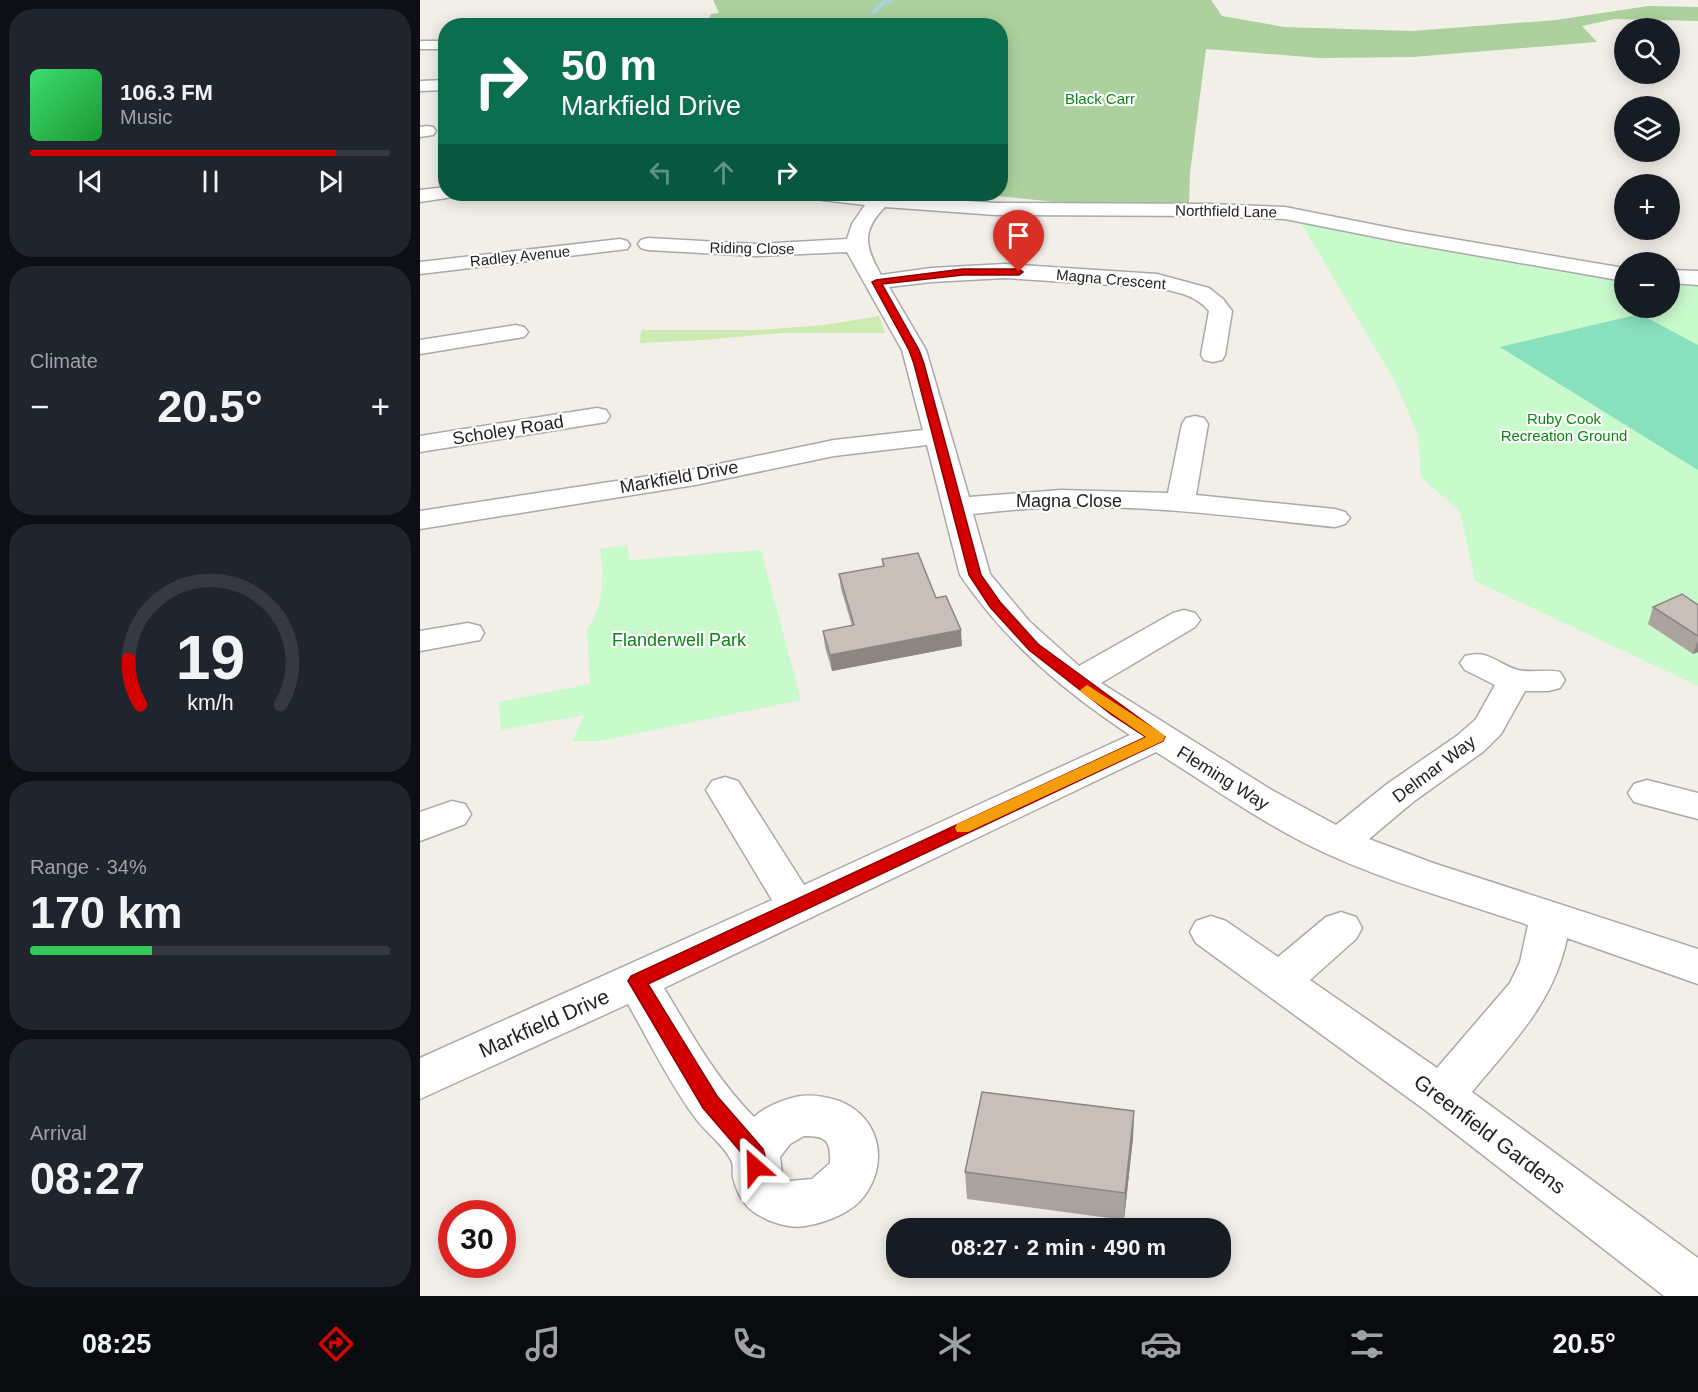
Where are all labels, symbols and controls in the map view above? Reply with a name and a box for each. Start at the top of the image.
map controls [1614,18,1680,318]
button: search [1614,18,1680,84]
icon: right [462,42,540,120]
text: 50 m [561,42,657,89]
text: 106.3 FM [120,80,213,105]
park label: Black Carr [1065,90,1135,107]
text: Markfield Drive [561,91,741,121]
button: layers [1614,96,1680,162]
text: Music [120,106,172,128]
icon: left [644,156,677,189]
icon: ahead [707,156,740,189]
icon: right [770,156,803,189]
icon: previous [74,165,107,198]
icon: pause [194,165,227,198]
icon: next [314,165,347,198]
button: + [1614,174,1680,240]
street label: Northfield Lane [1175,202,1277,220]
pin [993,210,1044,272]
icon: arrive [1002,219,1035,252]
street label: Riding Close [709,239,795,257]
street label: Radley Avenue [469,242,571,270]
button: − [1614,252,1680,318]
street label: Magna Crescent [1055,266,1167,292]
text: Climate [30,350,98,372]
text: 20.5° [157,381,263,432]
text: − [30,388,49,425]
text: + [371,388,390,425]
park label: Ruby Cook Recreation Ground [1501,410,1627,444]
street label: Scholey Road [451,411,565,449]
street label: Markfield Drive [618,457,740,497]
street label: Magna Close [1016,491,1122,511]
text: 19 [175,623,245,692]
park label: Flanderwell Park [612,630,747,650]
text: km/h [187,691,233,715]
street label: Delmar Way [1389,731,1479,807]
street label: Fleming Way [1173,742,1273,814]
text: Range · 34% [30,856,147,878]
text: 170 km [30,887,183,938]
street label: Markfield Drive [475,984,613,1062]
street label: Greenfield Gardens [1410,1070,1570,1198]
text: Arrival [30,1122,87,1144]
position arrow [723,1135,787,1199]
text: 08:27 [30,1153,145,1204]
speed limit sign: 30 [438,1200,516,1278]
text: 08:27 · 2 min · 490 m [951,1235,1166,1260]
icon: directions [315,1323,357,1365]
icon: music [522,1323,564,1365]
icon: phone [728,1323,770,1365]
icon: climate [934,1323,976,1365]
icon: car [1140,1323,1182,1365]
icon: filters [1346,1323,1388,1365]
text: 08:25 [82,1329,151,1359]
text: 20.5° [1552,1329,1616,1359]

